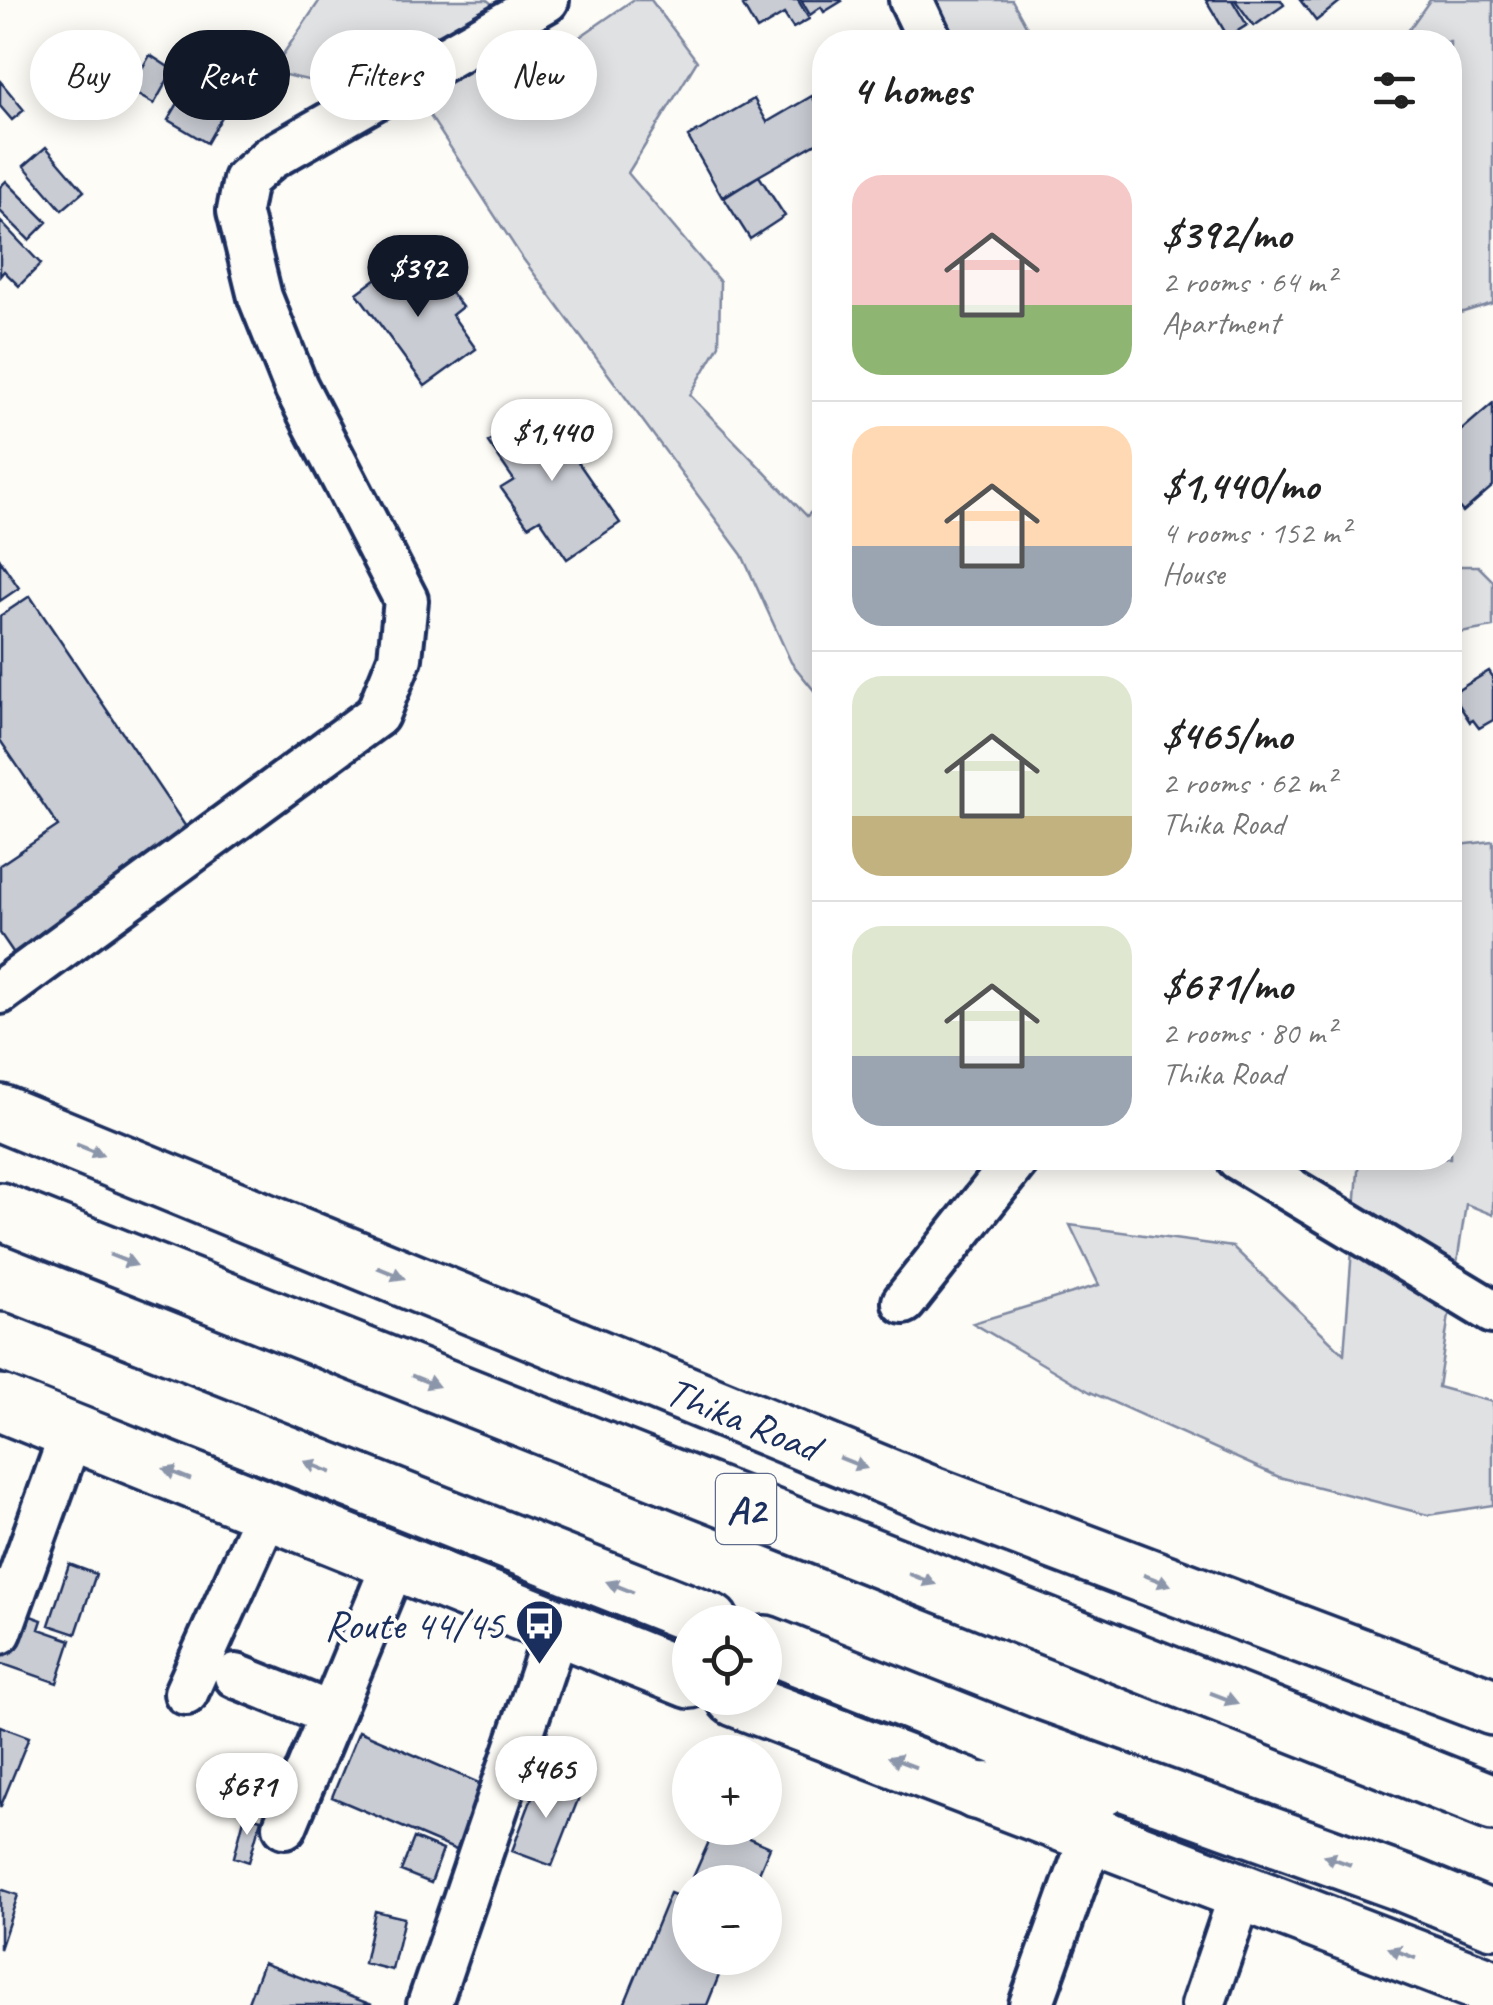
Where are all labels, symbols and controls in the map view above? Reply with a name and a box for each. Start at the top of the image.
chip: Buy [30,30,143,120]
chip: Rent [163,30,290,120]
chip: Filters [310,30,456,120]
chip: New [476,30,597,120]
icon: filters [1367,63,1422,118]
text: 4 homes [852,64,971,117]
text: $392/mo [1162,208,1291,261]
icon: home [932,215,1052,335]
pin: $392 [359,235,477,320]
text: $392 [389,247,447,288]
text: 2 rooms · 64 m² [1162,261,1335,302]
text: Apartment [1162,302,1280,343]
pin: $1,440 [471,399,633,484]
text: $1,440 [513,411,591,452]
text: $1,440/mo [1162,459,1319,512]
icon: home [932,466,1052,586]
text: 4 rooms · 152 m² [1162,512,1349,553]
text: House [1162,553,1224,594]
text: $465/mo [1162,709,1292,762]
icon: home [932,716,1052,836]
text: 2 rooms · 62 m² [1162,762,1335,803]
text: Thika Road [1162,803,1284,844]
text: $671/mo [1162,959,1292,1012]
icon: home [932,966,1052,1086]
text: 2 rooms · 80 m² [1162,1012,1335,1053]
text: Thika Road [1162,1053,1284,1094]
one-way arrow [75,1142,105,1158]
one-way arrow [108,1253,138,1269]
one-way arrow [376,1265,406,1281]
street label: Thika Road [658,1365,832,1476]
one-way arrow [410,1373,440,1389]
one-way arrow [839,1455,869,1471]
one-way arrow [303,1458,333,1474]
one-way arrow [162,1466,192,1482]
road number: A2 [716,1474,776,1544]
one-way arrow [907,1571,937,1587]
one-way arrow [1142,1573,1172,1588]
one-way arrow [605,1578,635,1594]
bus stop icon: Route 44/45 [513,1598,565,1666]
place label: Route 44/45 [324,1599,506,1652]
map controls [672,1605,782,1975]
button: locate [672,1605,782,1715]
one-way arrow [1210,1690,1240,1706]
button: + [672,1735,782,1845]
pin: $465 [487,1736,605,1821]
text: $465 [517,1748,575,1789]
pin: $671 [188,1753,306,1838]
one-way arrow [887,1754,917,1770]
text: $671 [218,1765,276,1806]
one-way arrow [1321,1852,1351,1867]
button: − [672,1865,782,1975]
one-way arrow [1387,1945,1417,1960]

